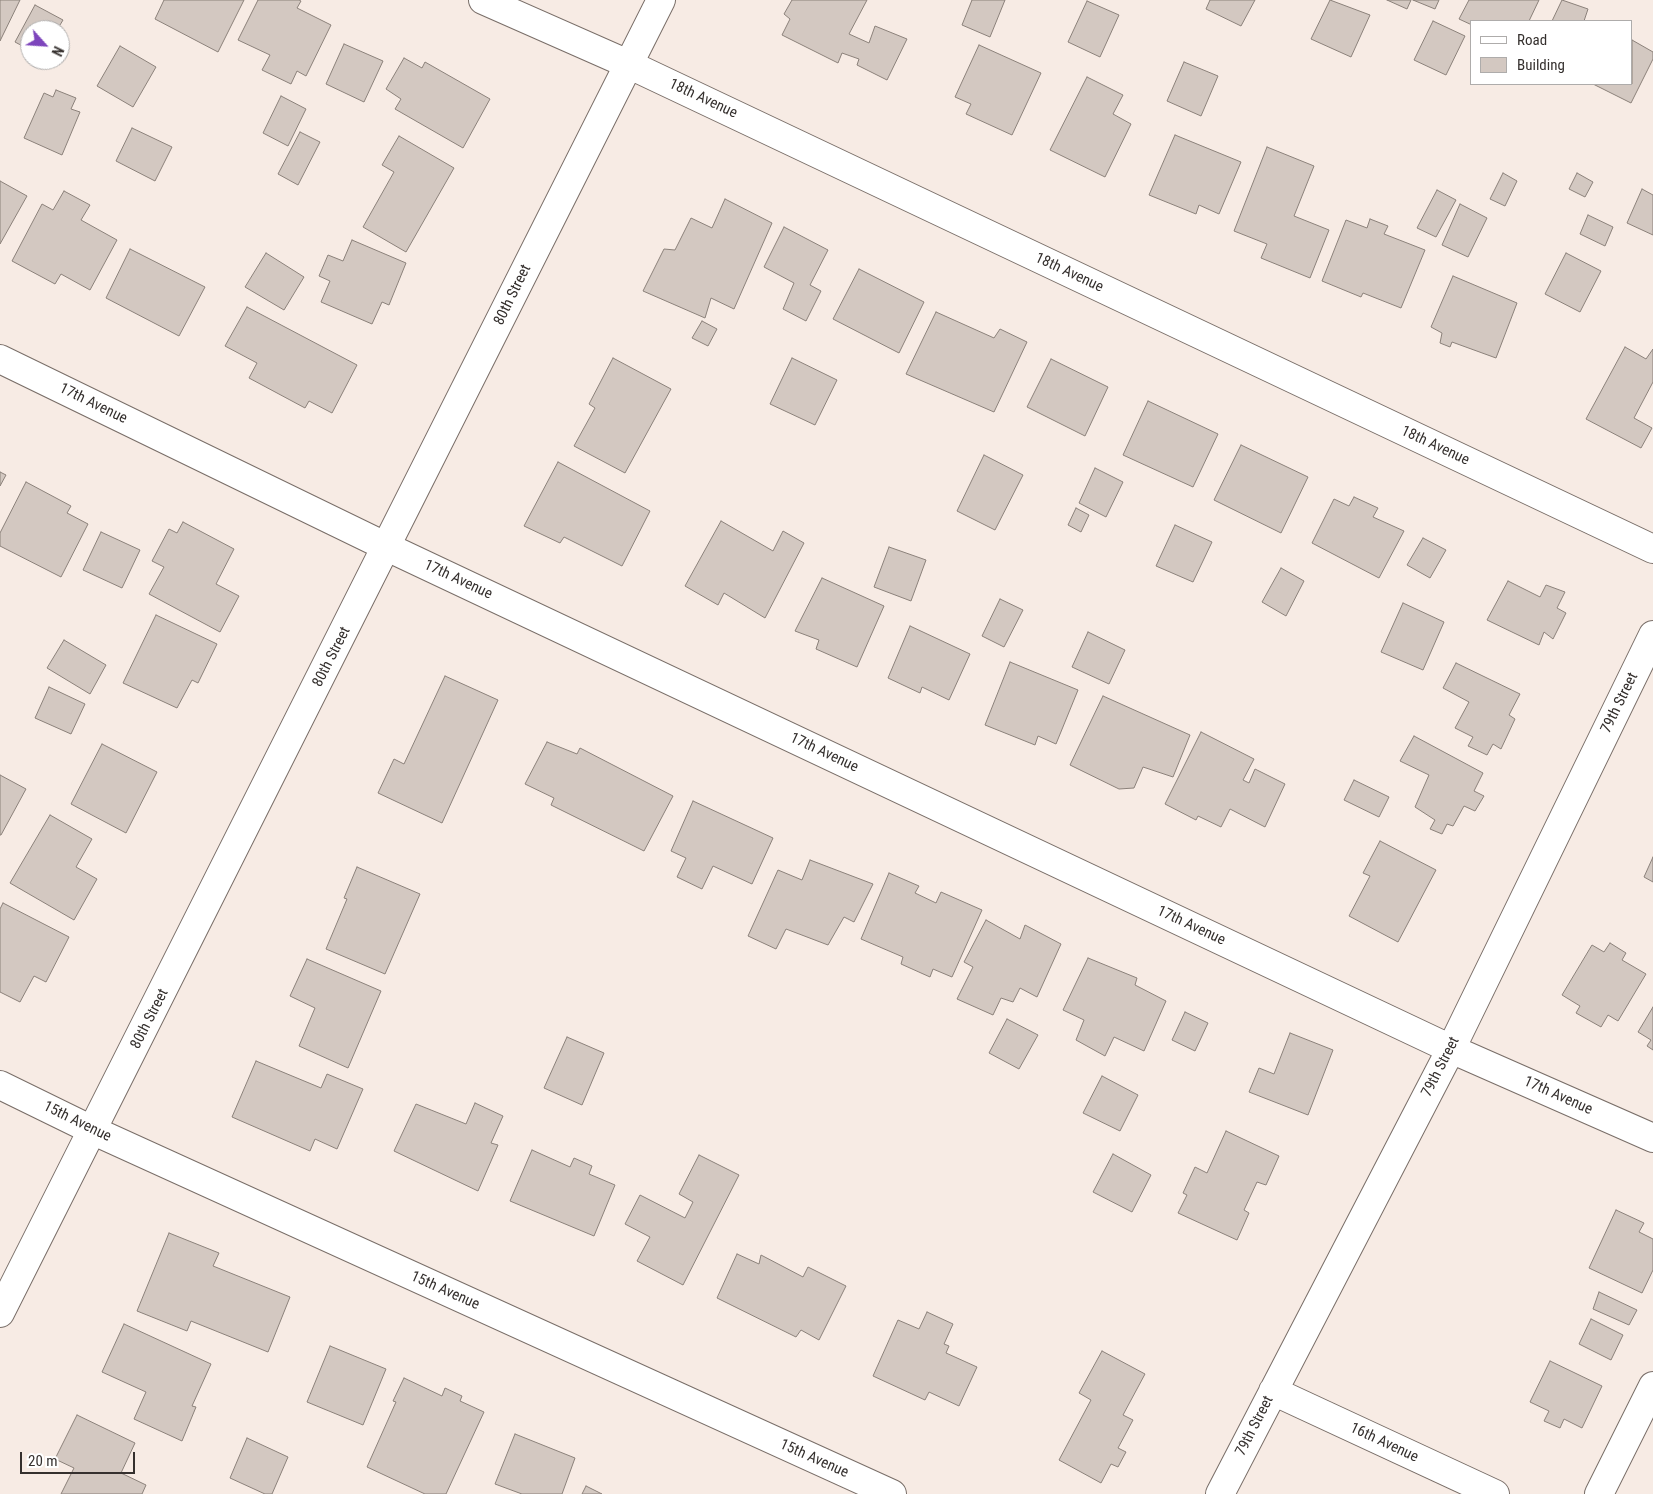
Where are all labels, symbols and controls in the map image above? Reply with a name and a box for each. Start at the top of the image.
north arrow [20,20,70,70]
legend [1470,20,1633,85]
text: Road [1517,31,1547,49]
text: N [49,44,67,58]
text: Building [1517,56,1565,74]
street label: 18th Avenue [666,75,740,123]
street label: 18th Avenue [1032,249,1106,297]
street label: 80th Street [491,262,535,328]
street label: 17th Avenue [56,380,130,428]
street label: 18th Avenue [1398,422,1472,470]
street label: 17th Avenue [421,556,495,604]
street label: 80th Street [309,624,355,690]
street label: 79th Street [1598,670,1642,736]
street label: 17th Avenue [787,729,861,777]
street label: 17th Avenue [1154,902,1228,950]
street label: 80th Street [127,986,173,1052]
street label: 79th Street [1418,1034,1464,1100]
street label: 17th Avenue [1521,1073,1595,1119]
street label: 15th Avenue [40,1098,114,1146]
street label: 15th Avenue [408,1268,482,1314]
street label: 79th Street [1232,1393,1278,1459]
street label: 16th Avenue [1347,1419,1421,1467]
street label: 15th Avenue [777,1436,851,1482]
scale bar [22,1442,138,1474]
text: 20 m [28,1452,58,1470]

